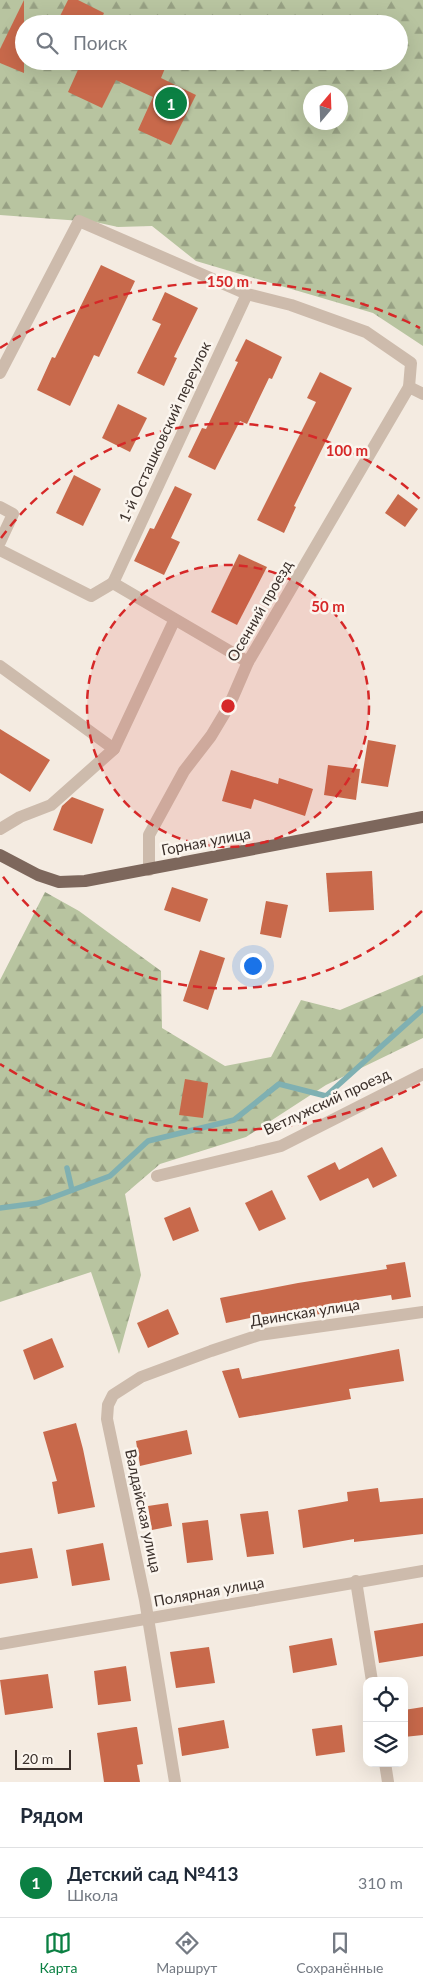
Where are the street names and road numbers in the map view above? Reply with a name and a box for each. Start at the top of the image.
street label: 1-й Осташковский переулок [114,338,214,525]
street label: Осенний проезд [223,557,295,664]
street label: Горная улица [160,824,252,858]
street label: Ветлужский проезд [260,1064,393,1138]
street label: Двинская улица [249,1294,361,1330]
street label: Валдайская улица [122,1447,166,1574]
street label: Полярная улица [152,1572,265,1610]

